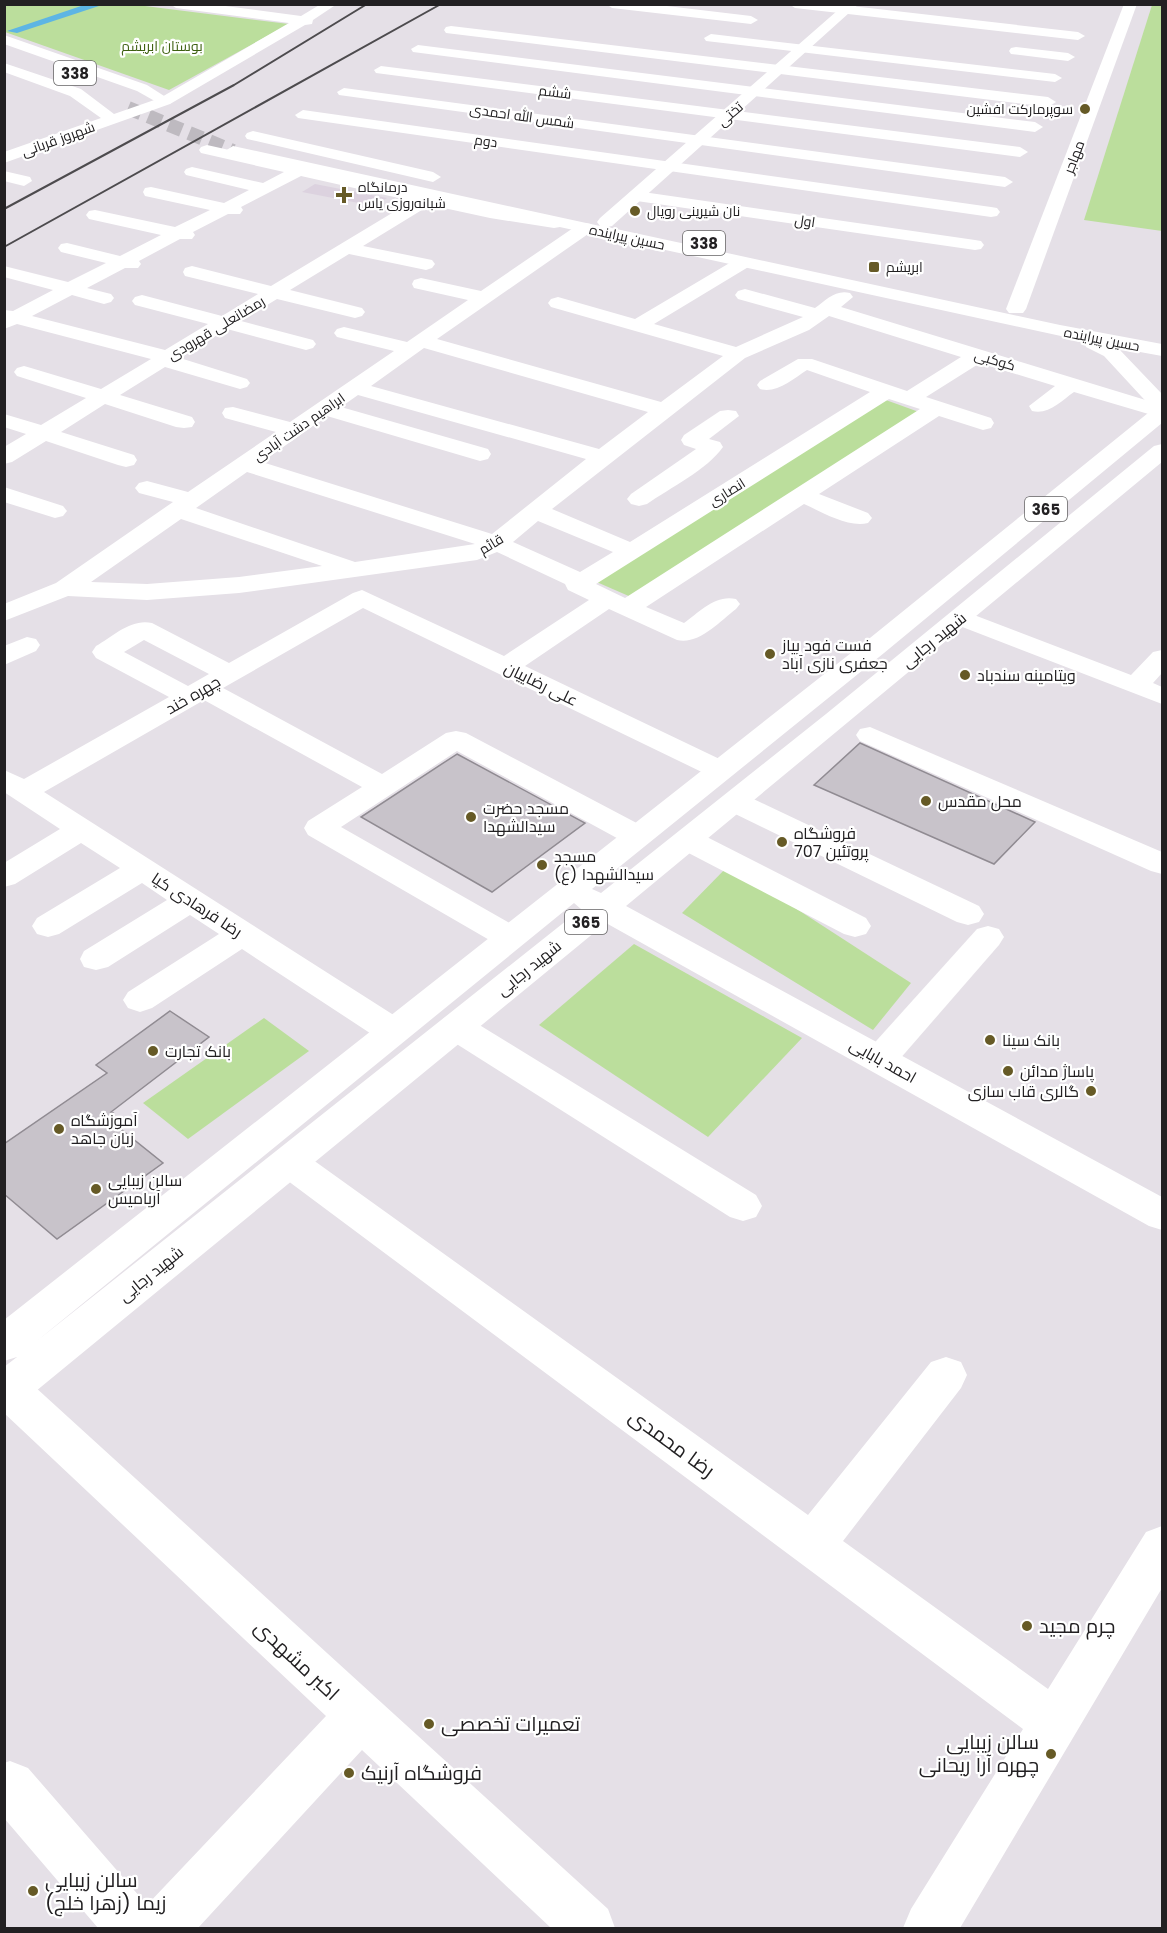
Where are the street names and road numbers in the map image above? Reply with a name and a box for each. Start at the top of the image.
road number: 338 [54,61,96,85]
street label: ششم [537,80,573,104]
street label: تختی [713,97,748,131]
street label: شمس الله احمدی [468,99,576,133]
street label: شهروز قربانی [19,116,97,162]
street label: دوم [473,129,499,153]
street label: مهاجر [1058,137,1089,178]
street label: اول [793,210,817,232]
street label: حسین پیراینده [587,219,667,255]
road number: 338 [683,231,725,255]
street label: رمضانعلی قهرودی [163,291,269,365]
street label: حسین پیراینده [1062,322,1142,356]
street label: کوکبی [972,344,1018,376]
street label: ابراهیم دشت آبادی [249,388,349,466]
street label: انصاری [705,473,749,511]
road number: 365 [1025,497,1067,521]
street label: قائم [475,529,507,559]
street label: شهید رجایی [897,607,971,673]
street label: علی رضاییان [500,656,582,712]
street label: چهره خند [161,670,225,720]
street label: رضا فرهادی کیا [147,867,247,943]
road number: 365 [565,910,607,934]
street label: شهید رجایی [492,935,566,1001]
street label: احمد بابایی [845,1033,921,1089]
street label: شهید رجایی [114,1241,188,1307]
street label: رضا محمدی [623,1402,721,1484]
street label: اکبر مشهدی [248,1613,346,1707]

